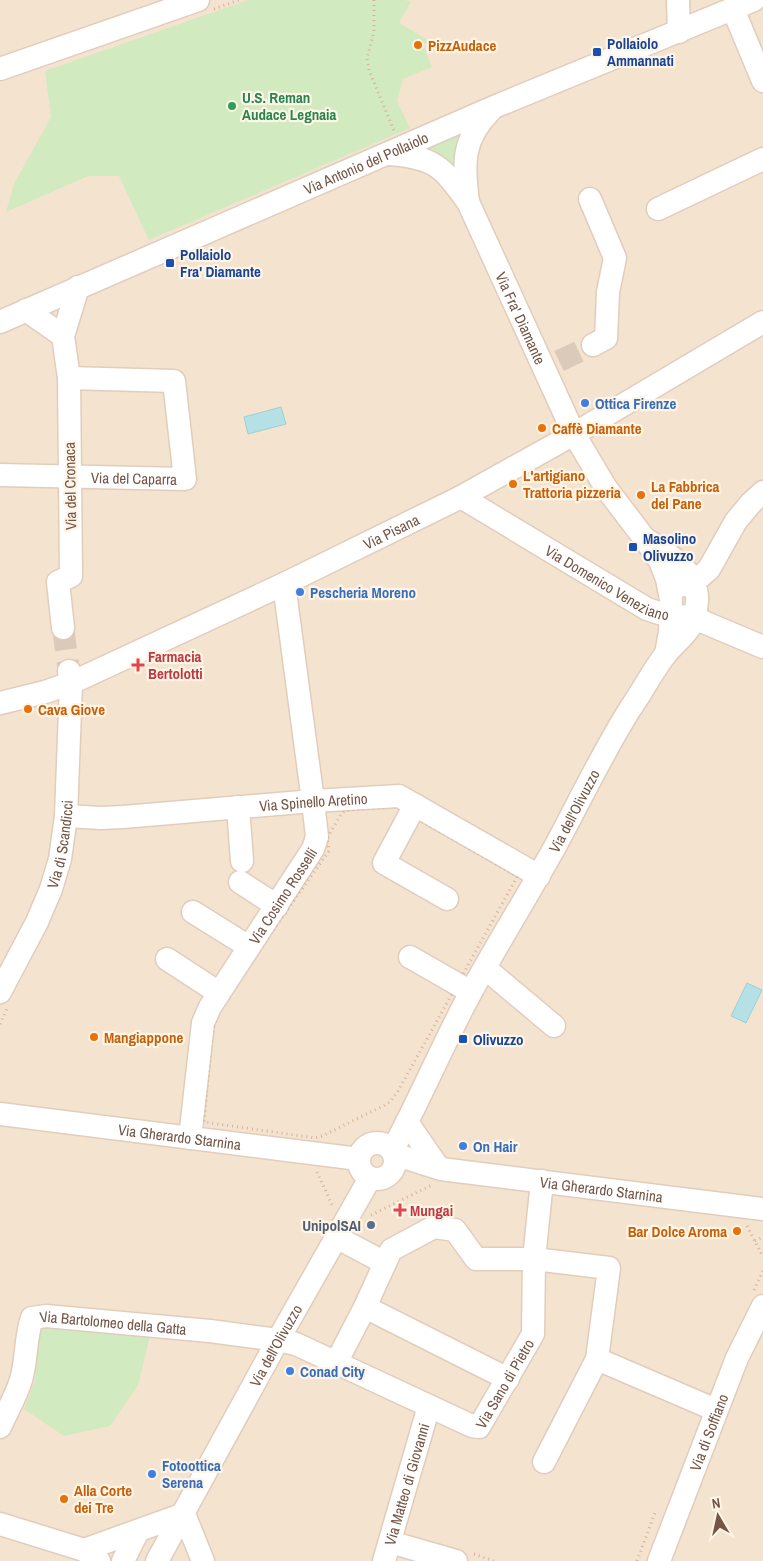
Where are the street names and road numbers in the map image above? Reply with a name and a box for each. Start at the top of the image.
street label: Via Antonio del Pollaiolo [300,126,432,199]
street label: Via Fra' Diamante [491,268,551,368]
street label: Via del Cronaca [59,442,81,530]
street label: Via del Caparra [91,466,177,489]
street label: Via Pisana [359,509,423,554]
street label: Via Domenico Veneziano [542,540,670,625]
street label: Via dell'Olivuzzo [543,765,604,856]
street label: Via Spinello Aretino [258,787,368,816]
street label: Via di Scandicci [41,800,77,891]
street label: Via Cosimo Rosselli [243,843,322,948]
street label: Via Gherardo Starnina [117,1118,242,1155]
street label: Via Gherardo Starnina [539,1171,664,1207]
street label: Via dell'Olivuzzo [244,1300,307,1390]
street label: Via Bartolomeo della Gatta [38,1305,188,1339]
street label: Via Sano di Pietro [470,1335,539,1432]
street label: Via di Soffiano [684,1390,733,1474]
street label: Via Matteo di Giovanni [379,1421,434,1548]

